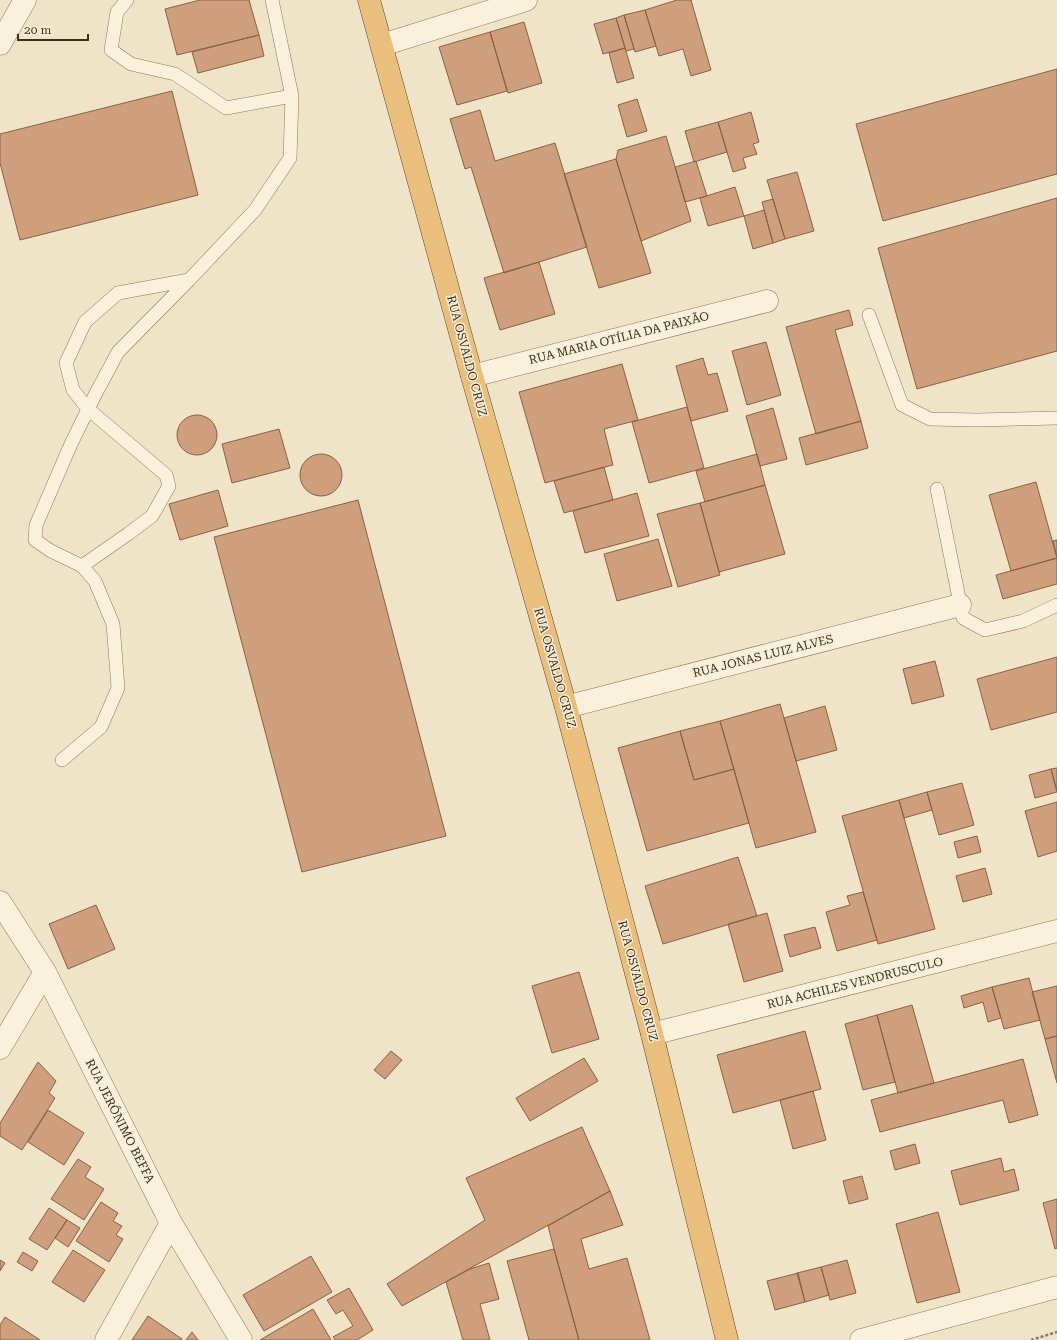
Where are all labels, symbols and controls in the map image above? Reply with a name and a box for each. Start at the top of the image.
scale bar [18,16,88,42]
text: 20 m [24,23,51,37]
street label: RUA OSVALDO CRUZ [444,294,490,418]
street label: RUA MARIA OTÍLIA DA PAIXÃO [527,309,711,367]
street label: RUA OSVALDO CRUZ [531,606,579,730]
street label: RUA JONAS LUIZ ALVES [691,632,835,680]
street label: RUA OSVALDO CRUZ [615,919,661,1043]
street label: RUA ACHILES VENDRUSCULO [766,954,944,1012]
street label: RUA JERÔNIMO BEFFA [83,1057,158,1186]

